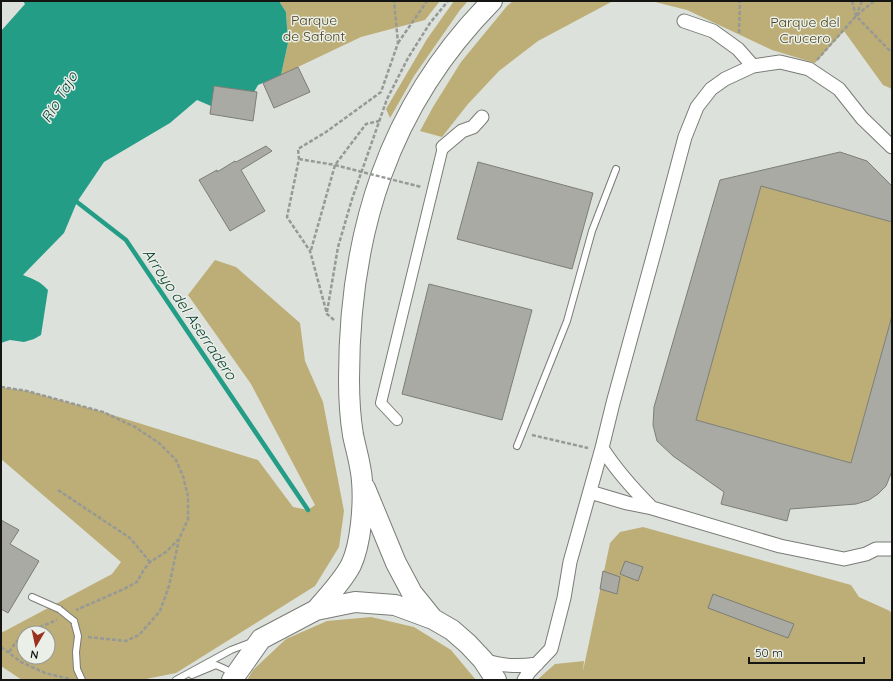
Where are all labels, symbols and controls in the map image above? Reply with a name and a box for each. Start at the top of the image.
park label: Parque de Safont [283,11,345,45]
park label: Parque del Crucero [770,13,840,47]
water label: Río Tajo [36,67,82,126]
water label: Arroyo del Aserradero [139,245,242,384]
north arrow [16,625,56,665]
scale bar [749,639,864,665]
text: 50 m [755,645,783,660]
text: N [29,647,40,662]

